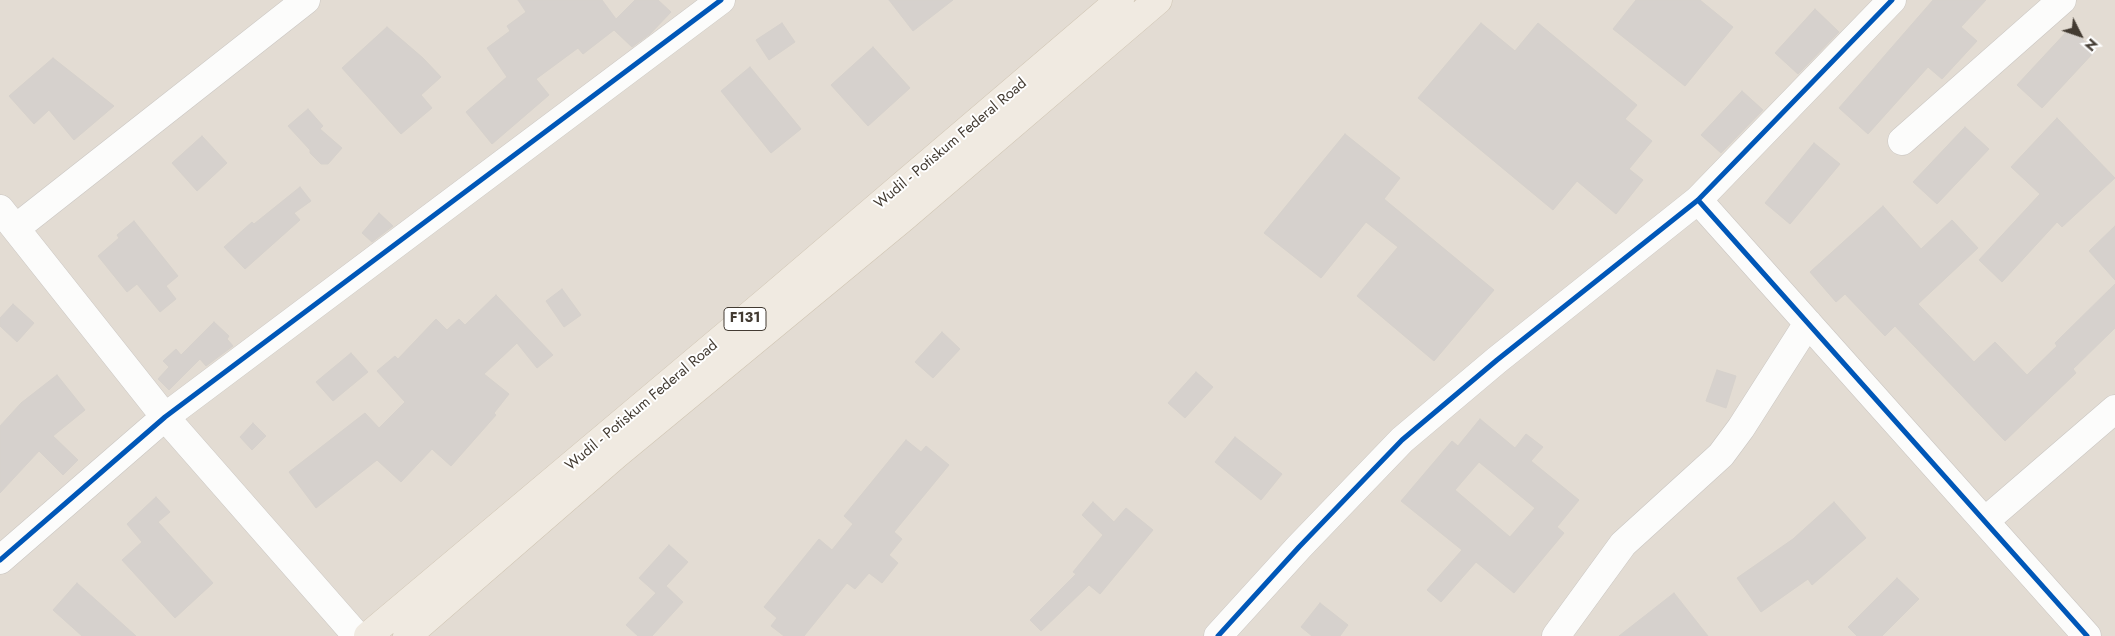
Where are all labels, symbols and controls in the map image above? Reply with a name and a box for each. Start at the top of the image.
north arrow [2055,10,2105,60]
text: N [2080,34,2103,56]
street label: Wudil - Potiskum Federal Road [871,75,1031,213]
road number: F131 [724,308,766,330]
street label: Wudil - Potiskum Federal Road [562,337,722,475]

